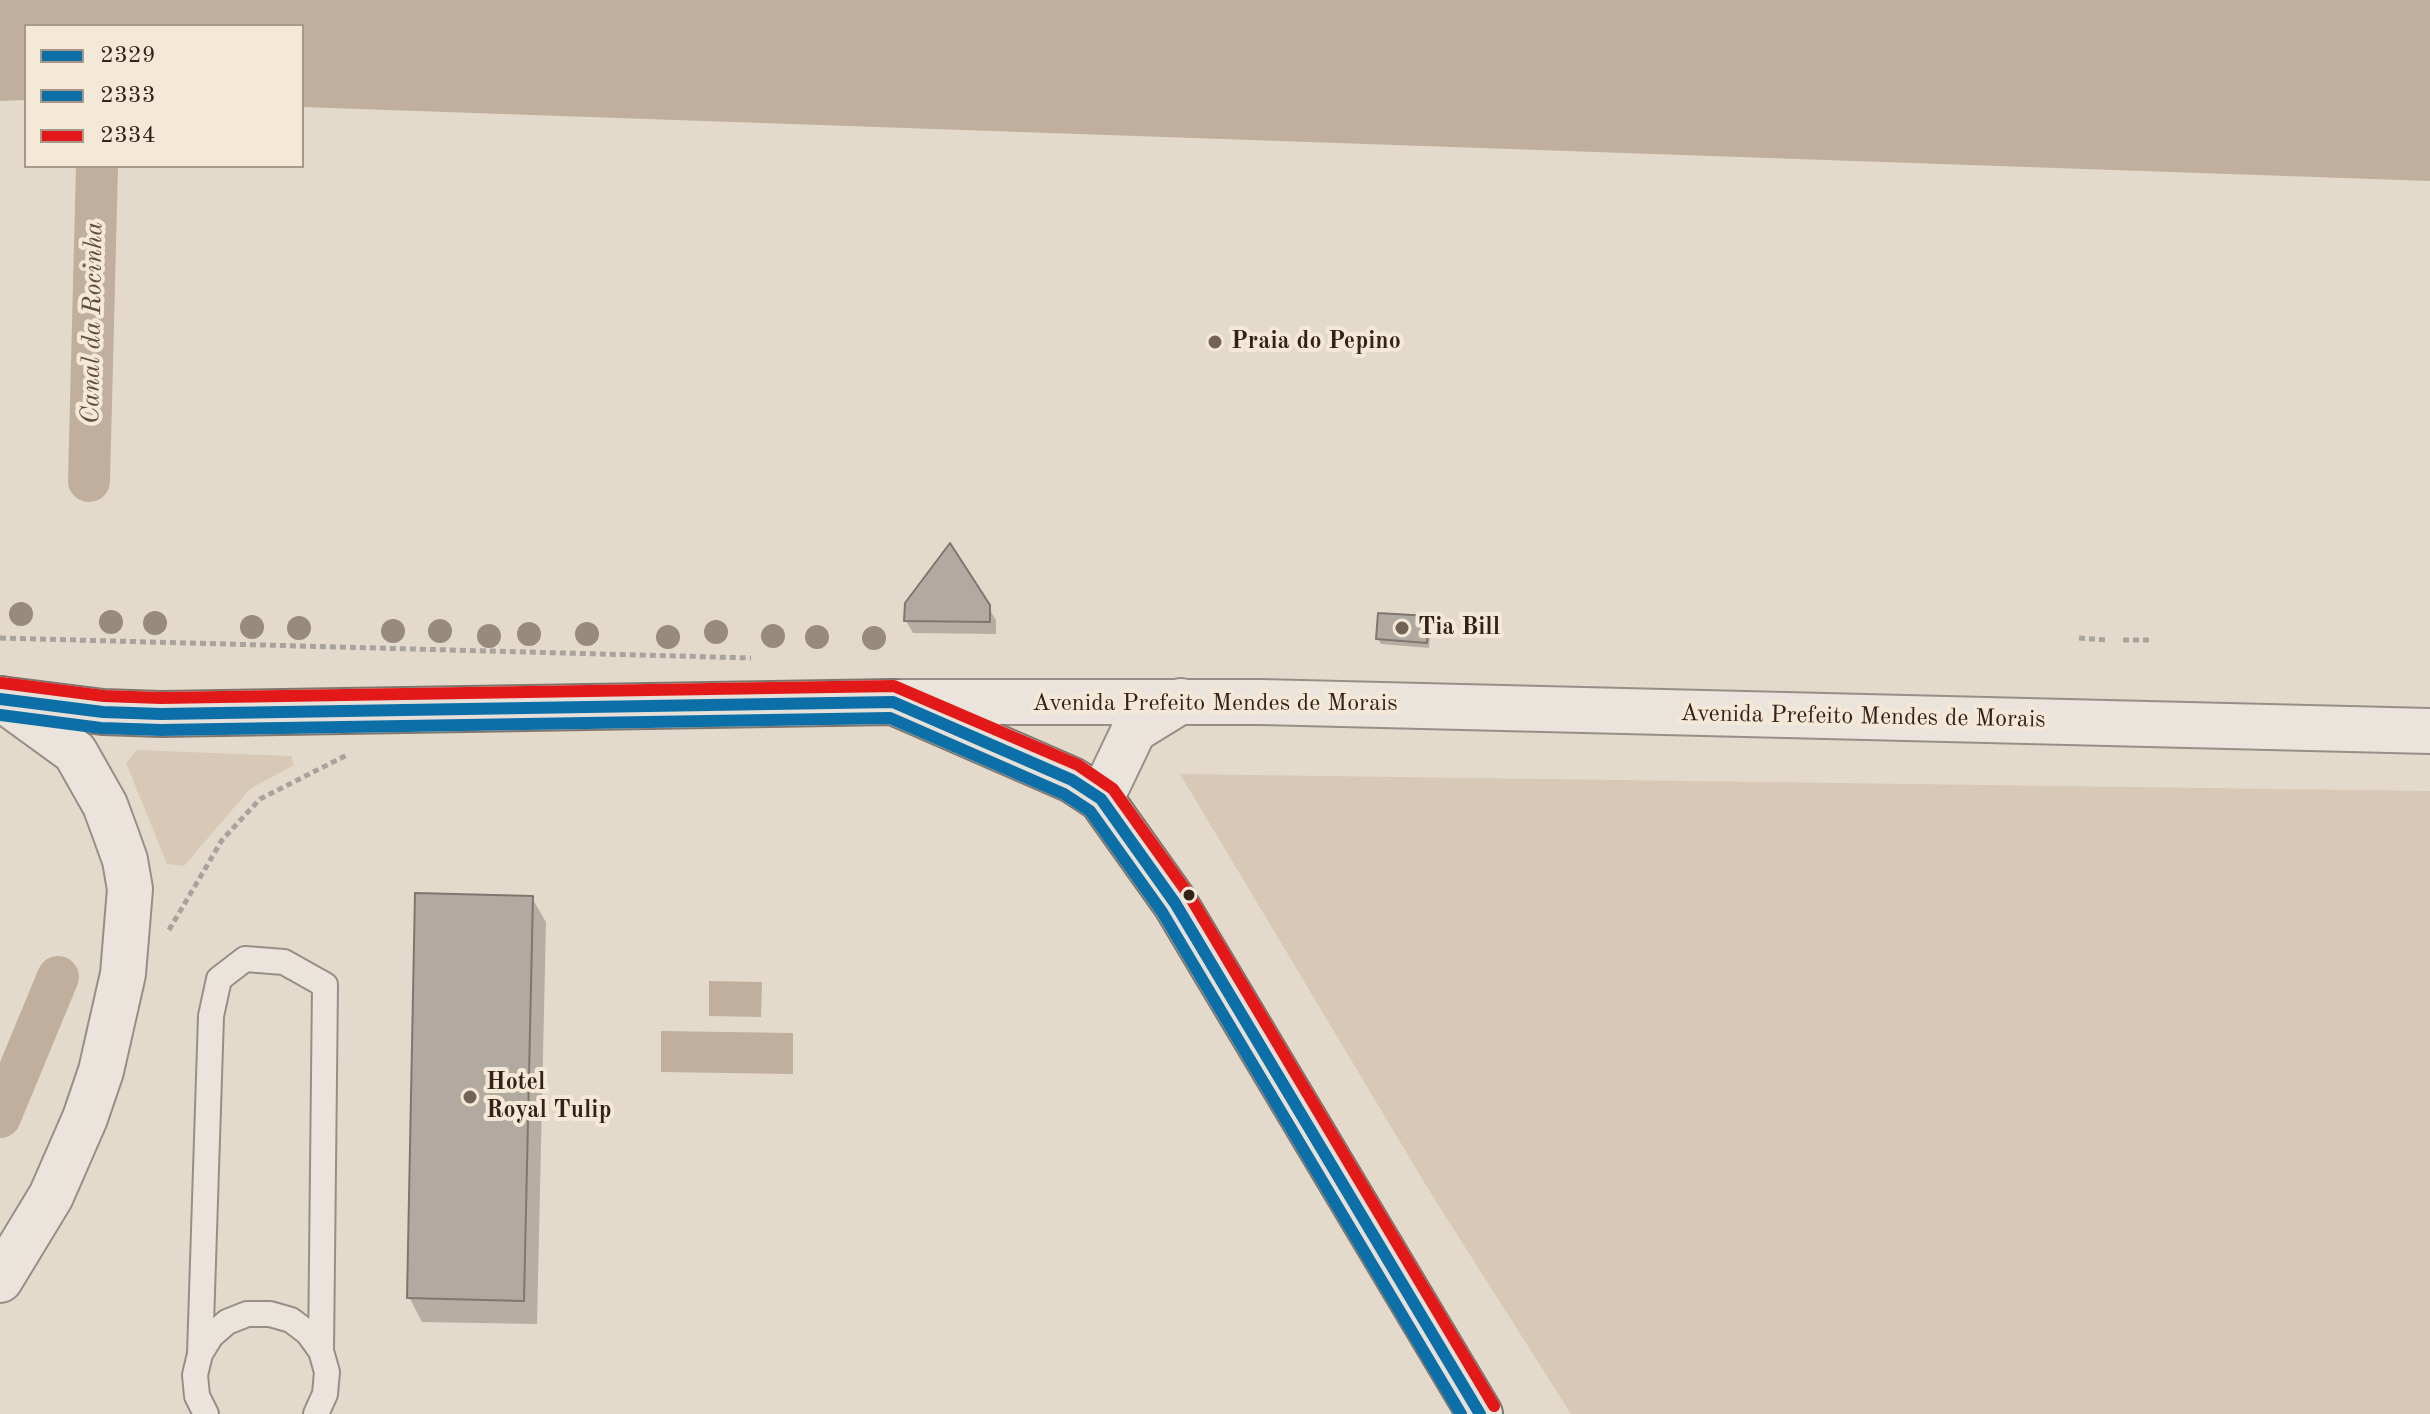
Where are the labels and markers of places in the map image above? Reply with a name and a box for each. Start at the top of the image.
place label: Praia do Pepino [1231,328,1401,356]
marker: Praia do Pepino [1206,333,1224,351]
place label: Tia Bill [1418,614,1500,642]
marker: Tia Bill [1393,619,1411,637]
unlabelled marker [1181,887,1197,903]
place label: Hotel Royal Tulip [486,1069,612,1125]
marker: Hotel Royal Tulip [461,1088,479,1106]

